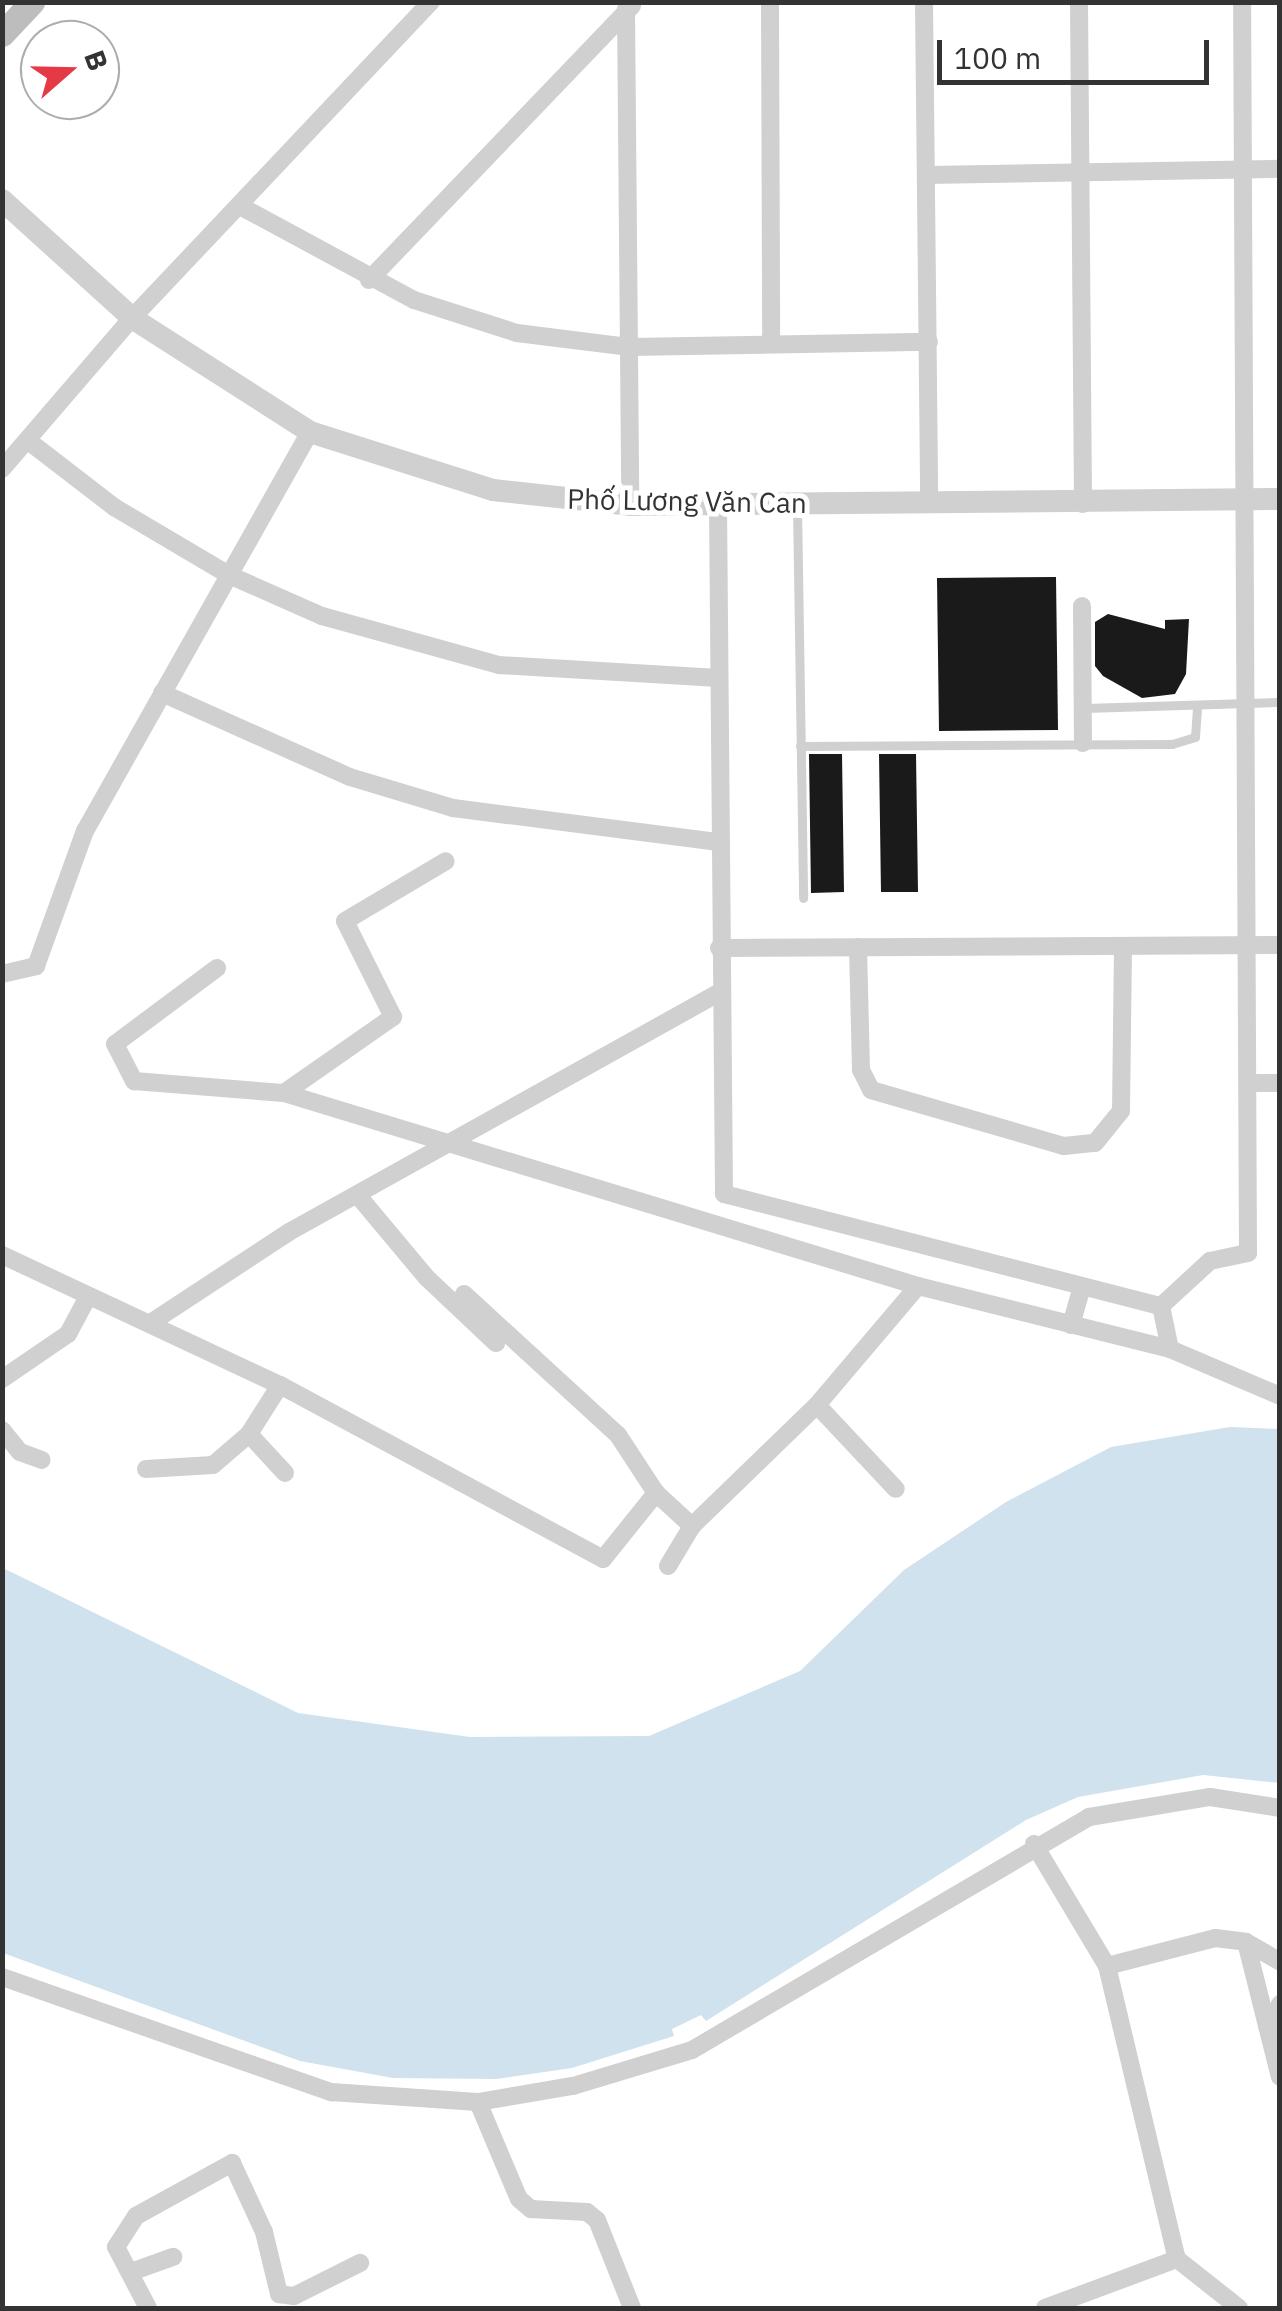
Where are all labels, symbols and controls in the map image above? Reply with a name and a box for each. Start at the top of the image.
north arrow [20,20,120,120]
scale bar [942,20,1214,82]
text: 100 m [954,38,1041,77]
text: B [76,45,117,75]
street label: Phố Lương Văn Can [567,482,807,520]

